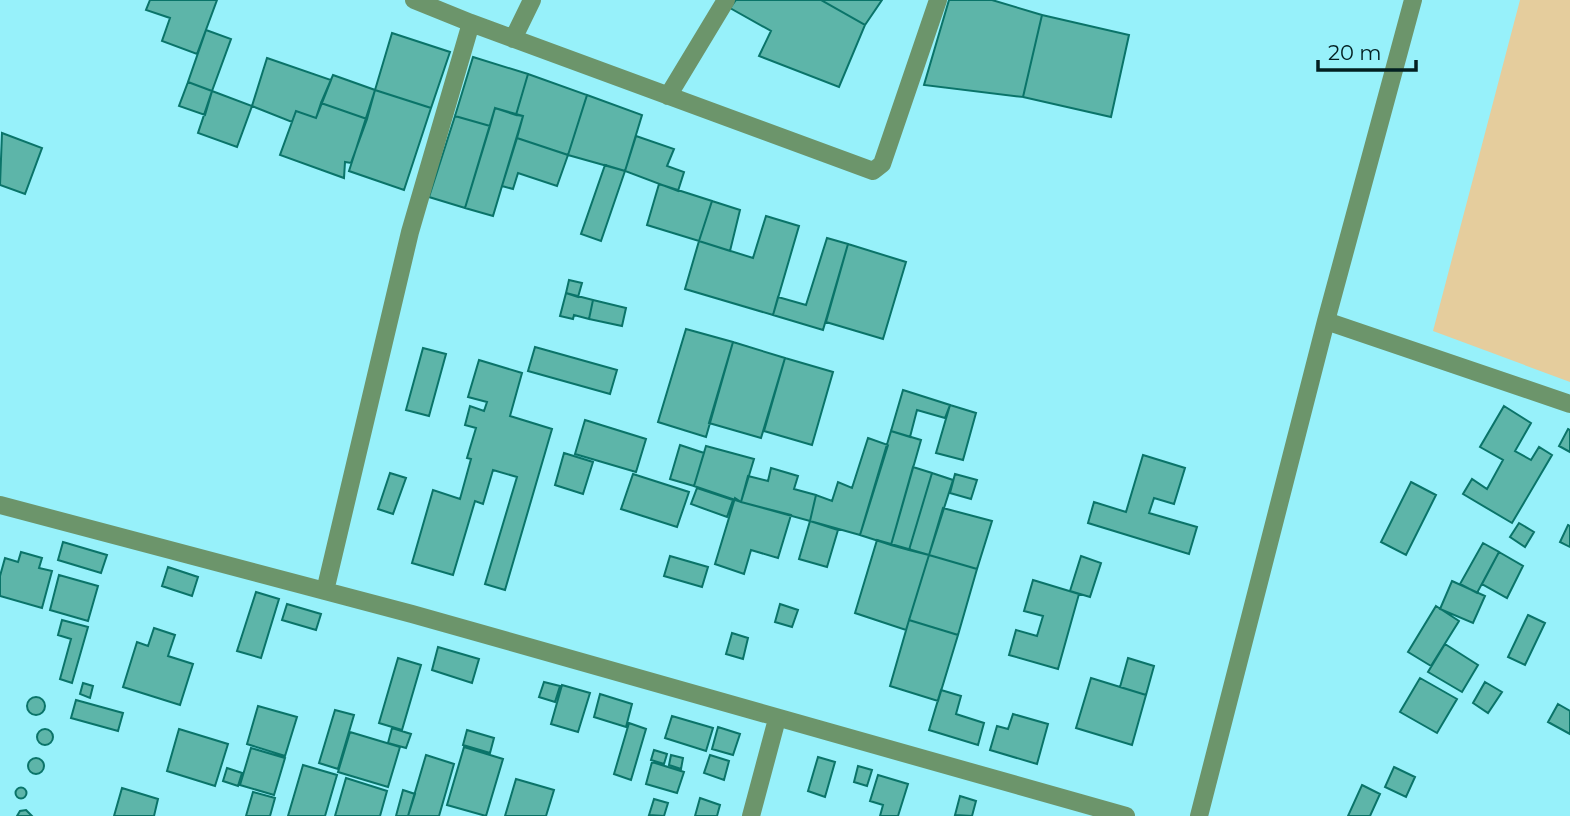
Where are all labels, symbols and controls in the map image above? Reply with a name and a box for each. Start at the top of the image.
scale bar [1318,28,1416,72]
text: 20 m [1328,40,1382,65]

